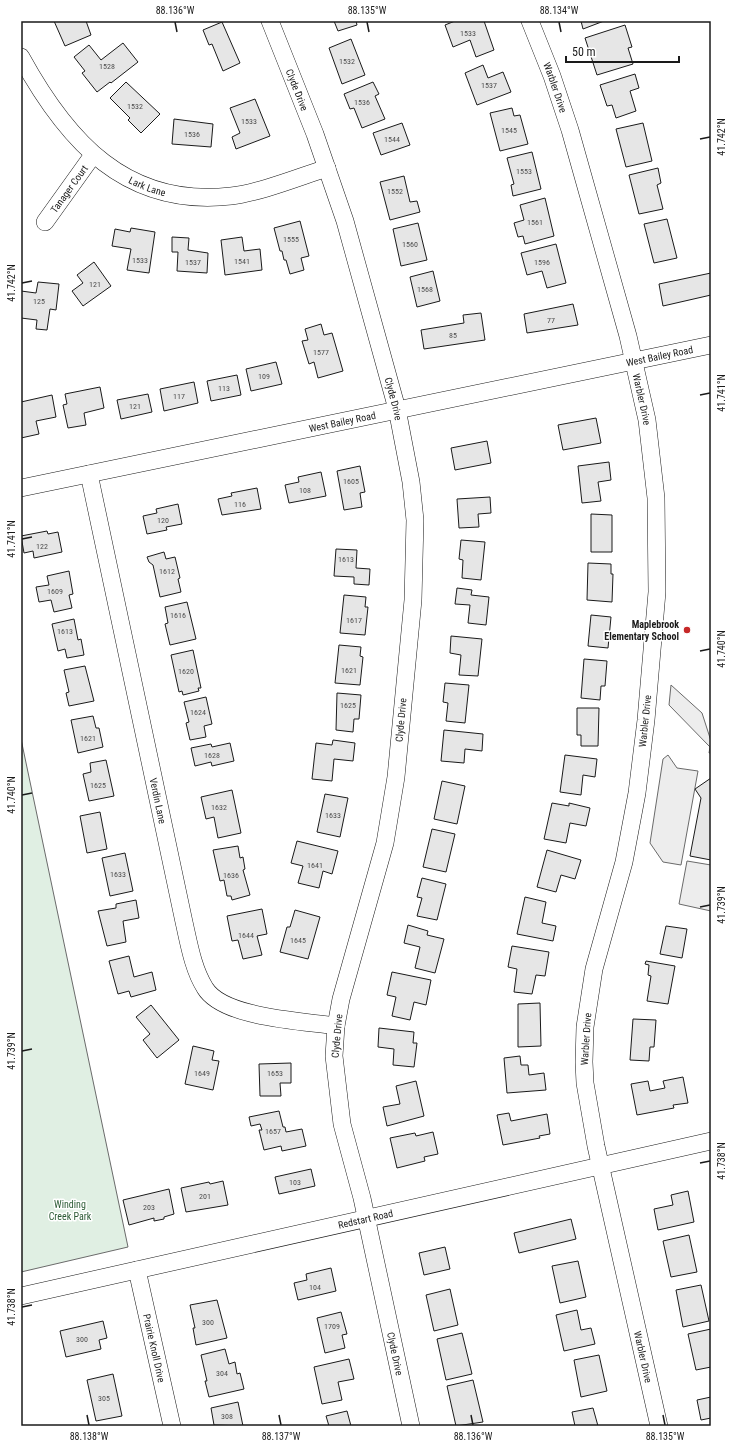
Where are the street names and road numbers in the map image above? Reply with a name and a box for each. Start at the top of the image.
street label: Warbler Drive [542,60,569,114]
street label: Clyde Drive [284,67,311,113]
street label: Tanager Court [48,163,90,215]
street label: Lark Lane [127,174,167,198]
street label: West Bailey Road [625,343,694,368]
street label: Warbler Drive [631,372,653,426]
street label: Clyde Drive [383,376,405,421]
street label: West Bailey Road [308,409,377,434]
street label: Warbler Drive [637,694,653,748]
street label: Clyde Drive [394,697,408,742]
street label: Verdin Lane [148,777,169,825]
street label: Warbler Drive [579,1012,593,1066]
street label: Clyde Drive [330,1013,344,1058]
street label: Redstart Road [337,1207,394,1230]
street label: Prairie Knoll Drive [141,1313,168,1384]
street label: Warbler Drive [632,1330,655,1384]
street label: Clyde Drive [385,1331,406,1377]

